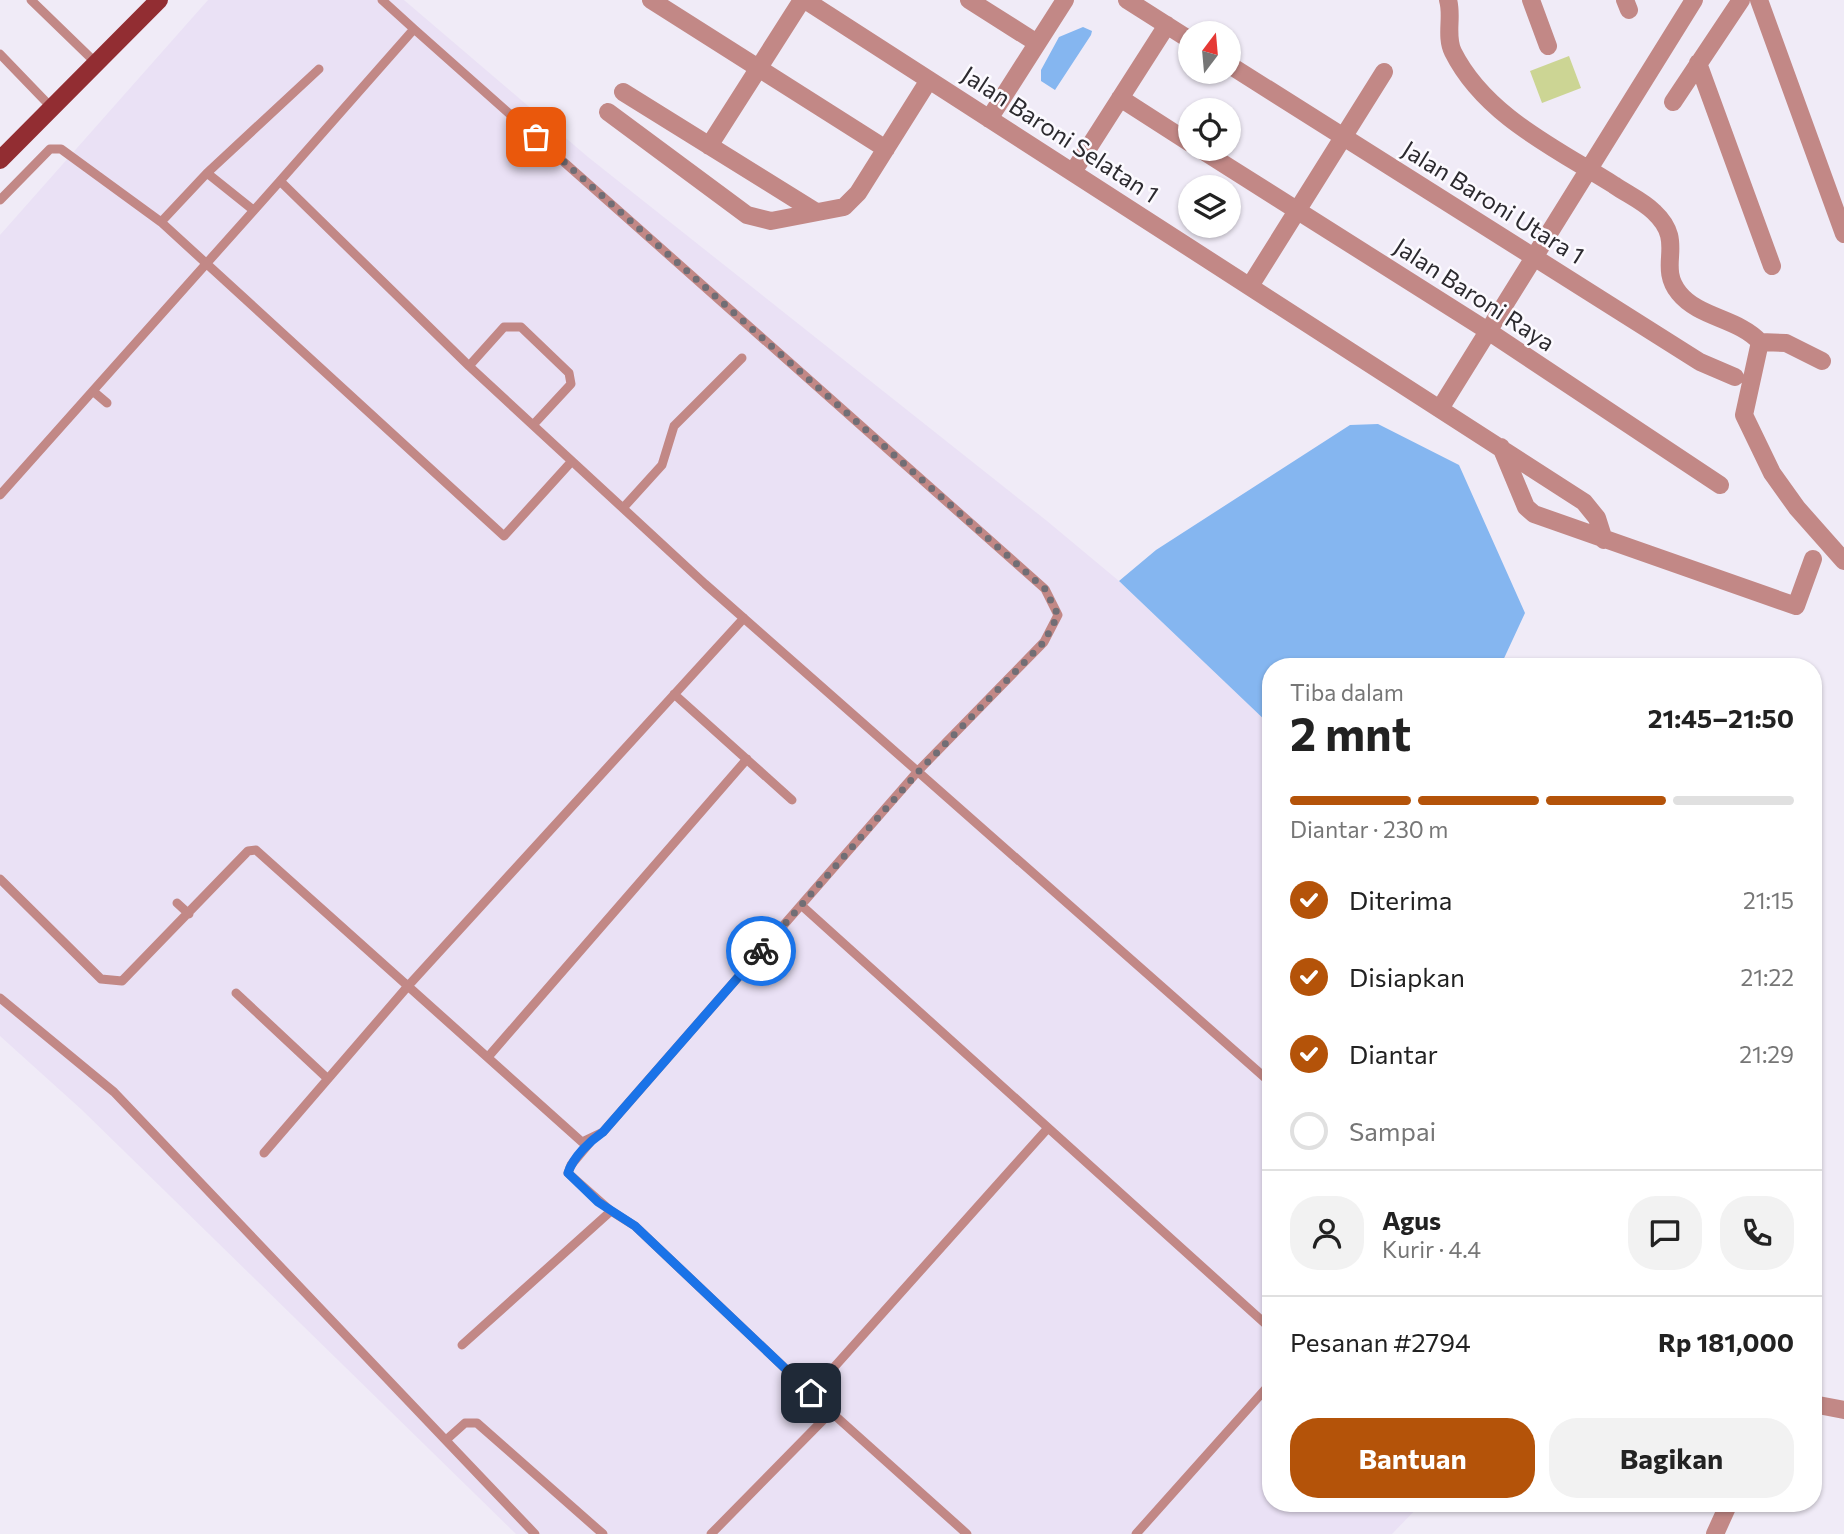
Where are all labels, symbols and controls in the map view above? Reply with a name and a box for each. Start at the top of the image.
north arrow [1178,21,1241,84]
map controls [1178,21,1241,238]
street label: Jalan Baroni Selatan 1 [957,59,1165,208]
button: locate [1178,98,1241,161]
pin [506,107,566,167]
icon: bag [517,118,555,156]
street label: Jalan Baroni Utara 1 [1397,134,1590,269]
button: layers [1178,175,1241,238]
street label: Jalan Baroni Raya [1389,231,1561,356]
text: Tiba dalam [1290,678,1404,706]
text: 21:45–21:50 [1648,702,1794,733]
text: 2 mnt [1290,704,1411,760]
text: Diantar · 230 m [1290,815,1448,843]
icon: check [1290,881,1328,919]
text: Diterima [1349,884,1452,915]
text: 21:15 [1743,886,1794,914]
courier [726,916,796,986]
icon: bike [742,932,780,970]
icon: check [1290,958,1328,996]
text: Disiapkan [1349,961,1465,992]
text: 21:22 [1740,963,1794,991]
icon: check [1290,1035,1328,1073]
text: Diantar [1349,1038,1438,1069]
text: 21:29 [1739,1040,1794,1068]
text: Sampai [1349,1115,1436,1146]
button: person [1290,1196,1364,1270]
button: chat [1628,1196,1702,1270]
button: phone [1720,1196,1794,1270]
text: Agus [1382,1204,1441,1235]
text: Kurir · 4.4 [1382,1235,1481,1263]
text: Pesanan #2794 [1290,1326,1471,1357]
text: Rp 181,000 [1658,1326,1794,1357]
pin [781,1363,841,1423]
icon: home [792,1374,830,1412]
button: Bantuan [1290,1418,1535,1498]
button: Bagikan [1549,1418,1794,1498]

